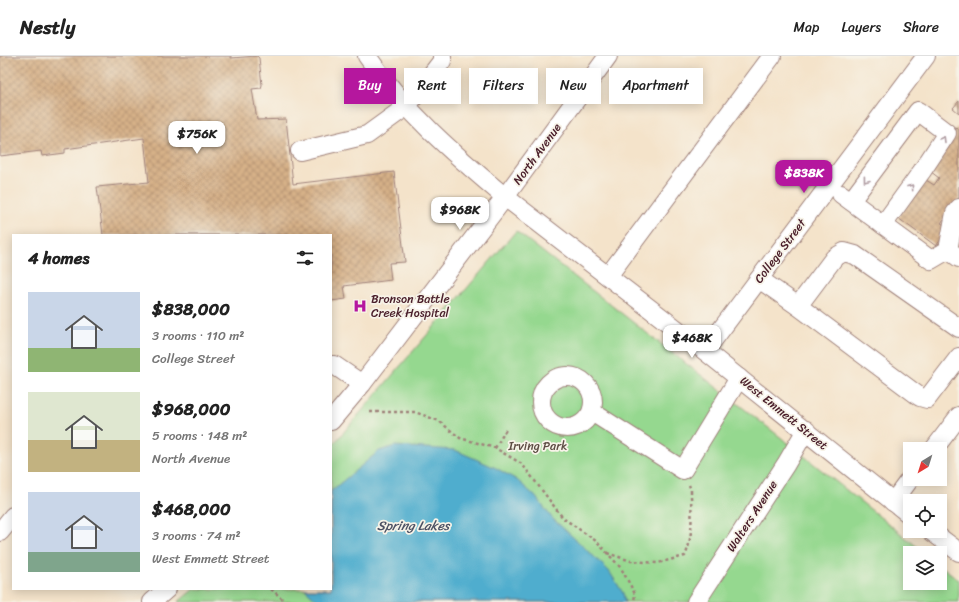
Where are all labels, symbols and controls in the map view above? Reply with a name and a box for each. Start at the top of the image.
text: Nestly [20,11,75,44]
text: Map [794,15,819,40]
text: Layers [841,15,881,40]
text: Share [903,15,939,40]
chip: Buy [344,68,396,104]
chip: Rent [404,68,461,104]
chip: Filters [469,68,538,104]
chip: New [546,68,601,104]
chip: Apartment [609,68,703,104]
street label: North Avenue [507,118,567,190]
pin: $756K [169,121,225,155]
text: $756K [177,122,217,145]
one-way arrow [939,136,946,143]
pin: $838K [776,160,832,194]
text: $838K [784,161,824,184]
one-way arrow [864,176,871,183]
one-way arrow [906,184,913,191]
pin: $968K [432,197,488,231]
text: $968K [440,198,480,221]
street label: College Street [748,213,812,288]
text: 4 homes [28,243,89,273]
icon: filters [294,247,316,269]
place label: Bronson Battle Creek Hospital [371,288,450,324]
text: $838,000 [152,294,230,324]
hospital icon: Bronson Battle Creek Hospital [352,298,368,314]
icon: home [60,308,108,356]
text: 3 rooms · 110 m² [152,324,244,347]
pin: $468K [664,325,720,359]
text: $468K [672,326,712,349]
text: College Street [152,347,235,370]
street label: West Emmett Street [735,370,833,456]
text: $968,000 [152,394,231,424]
icon: home [60,408,108,456]
text: 5 rooms · 148 m² [152,424,247,447]
park label: Irving Park [508,435,567,457]
north arrow [903,442,947,486]
map controls [903,442,947,590]
text: North Avenue [152,447,230,470]
street label: Walters Avenue [720,476,784,556]
text: $468,000 [152,494,231,524]
button: locate [903,494,947,538]
icon: home [60,508,108,556]
water label: Spring Lakes [377,514,451,537]
text: 3 rooms · 74 m² [152,524,241,547]
button: layers [903,546,947,590]
text: West Emmett Street [152,547,270,570]

